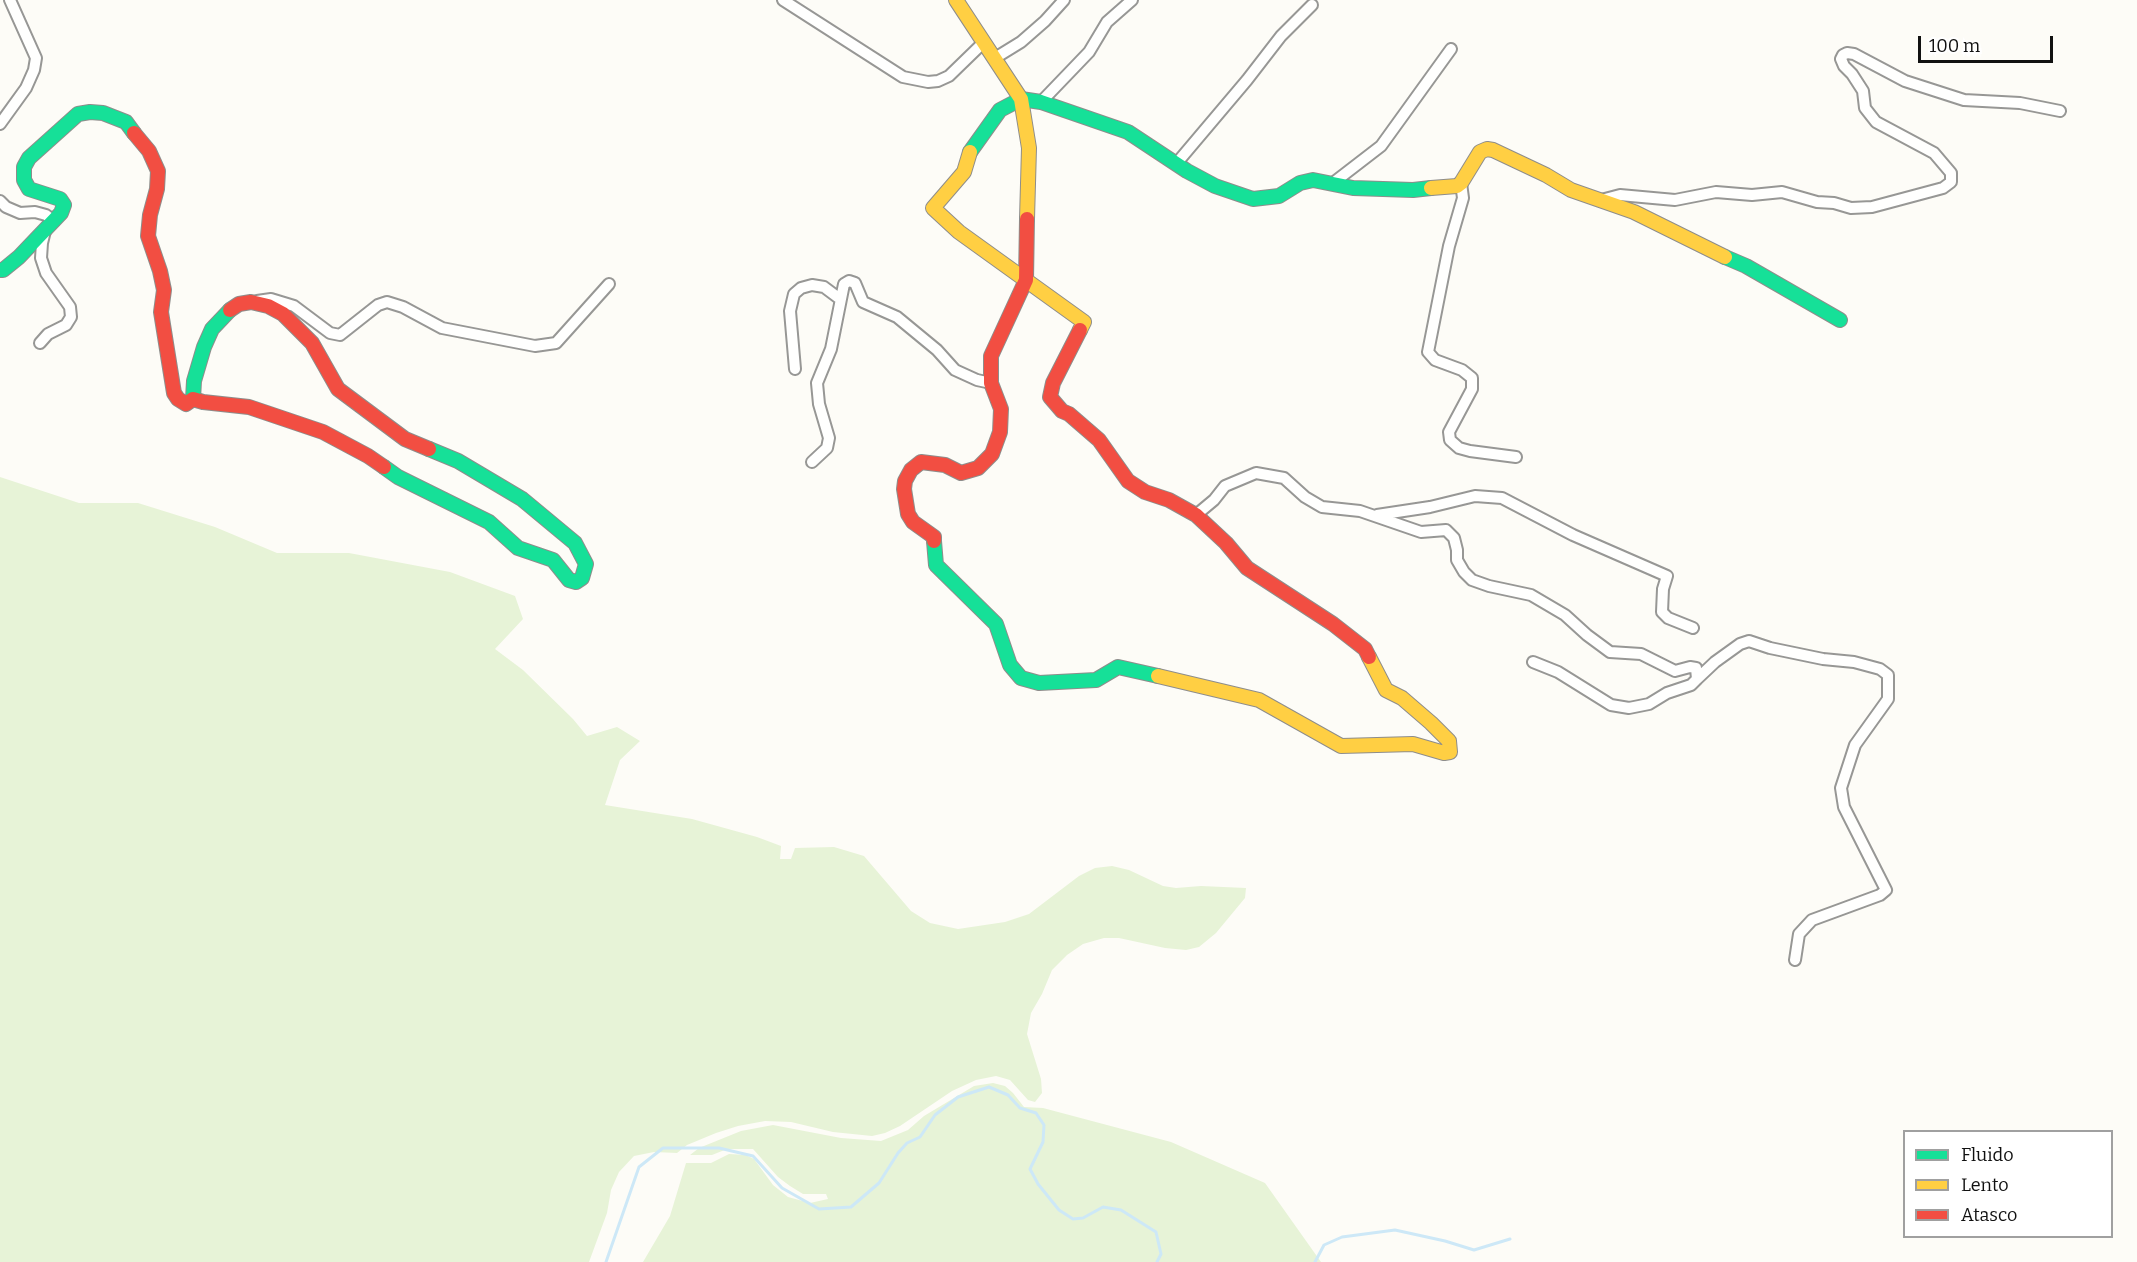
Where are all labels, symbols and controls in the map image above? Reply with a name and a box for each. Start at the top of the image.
scale bar [1921,24,2056,62]
text: 100 m [1929,35,1980,57]
legend [1903,1130,2113,1238]
text: Fluido [1961,1144,2014,1166]
text: Lento [1961,1174,2009,1196]
text: Atasco [1961,1204,2017,1226]

